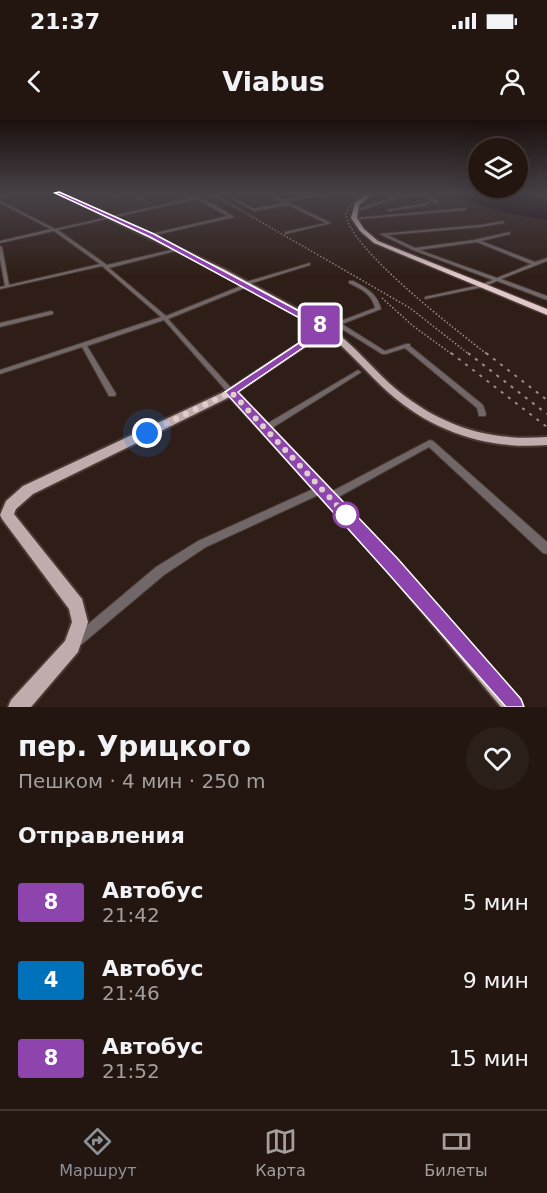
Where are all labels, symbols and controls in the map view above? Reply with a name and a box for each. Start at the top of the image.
text: 21:37 [30,9,100,34]
icon: back [18,65,51,98]
icon: person [496,65,529,98]
text: Viabus [222,66,325,97]
map controls [468,138,528,198]
button: layers [468,138,528,198]
line badge: 8 [300,306,340,344]
text: 8 [313,313,327,337]
your location [132,418,162,448]
unlabelled marker [333,502,359,528]
button: heart [466,727,529,790]
text: пер. Урицкого [18,730,251,763]
text: Пешком · 4 мин · 250 m [18,769,265,793]
text: Отправления [18,823,185,848]
text: Автобус [102,878,204,903]
text: 8 [44,890,58,914]
text: 5 мин [463,890,529,915]
text: 21:42 [102,903,160,927]
text: Автобус [102,956,204,981]
text: 4 [44,968,58,992]
text: 9 мин [463,968,529,993]
text: 21:46 [102,981,160,1005]
text: Автобус [102,1034,204,1059]
text: 8 [44,1046,58,1070]
text: 15 мин [449,1046,529,1071]
text: 21:52 [102,1059,160,1083]
tab: Маршрут [59,1125,137,1180]
tab: Карта [255,1125,306,1180]
tab: Билеты [424,1125,488,1180]

